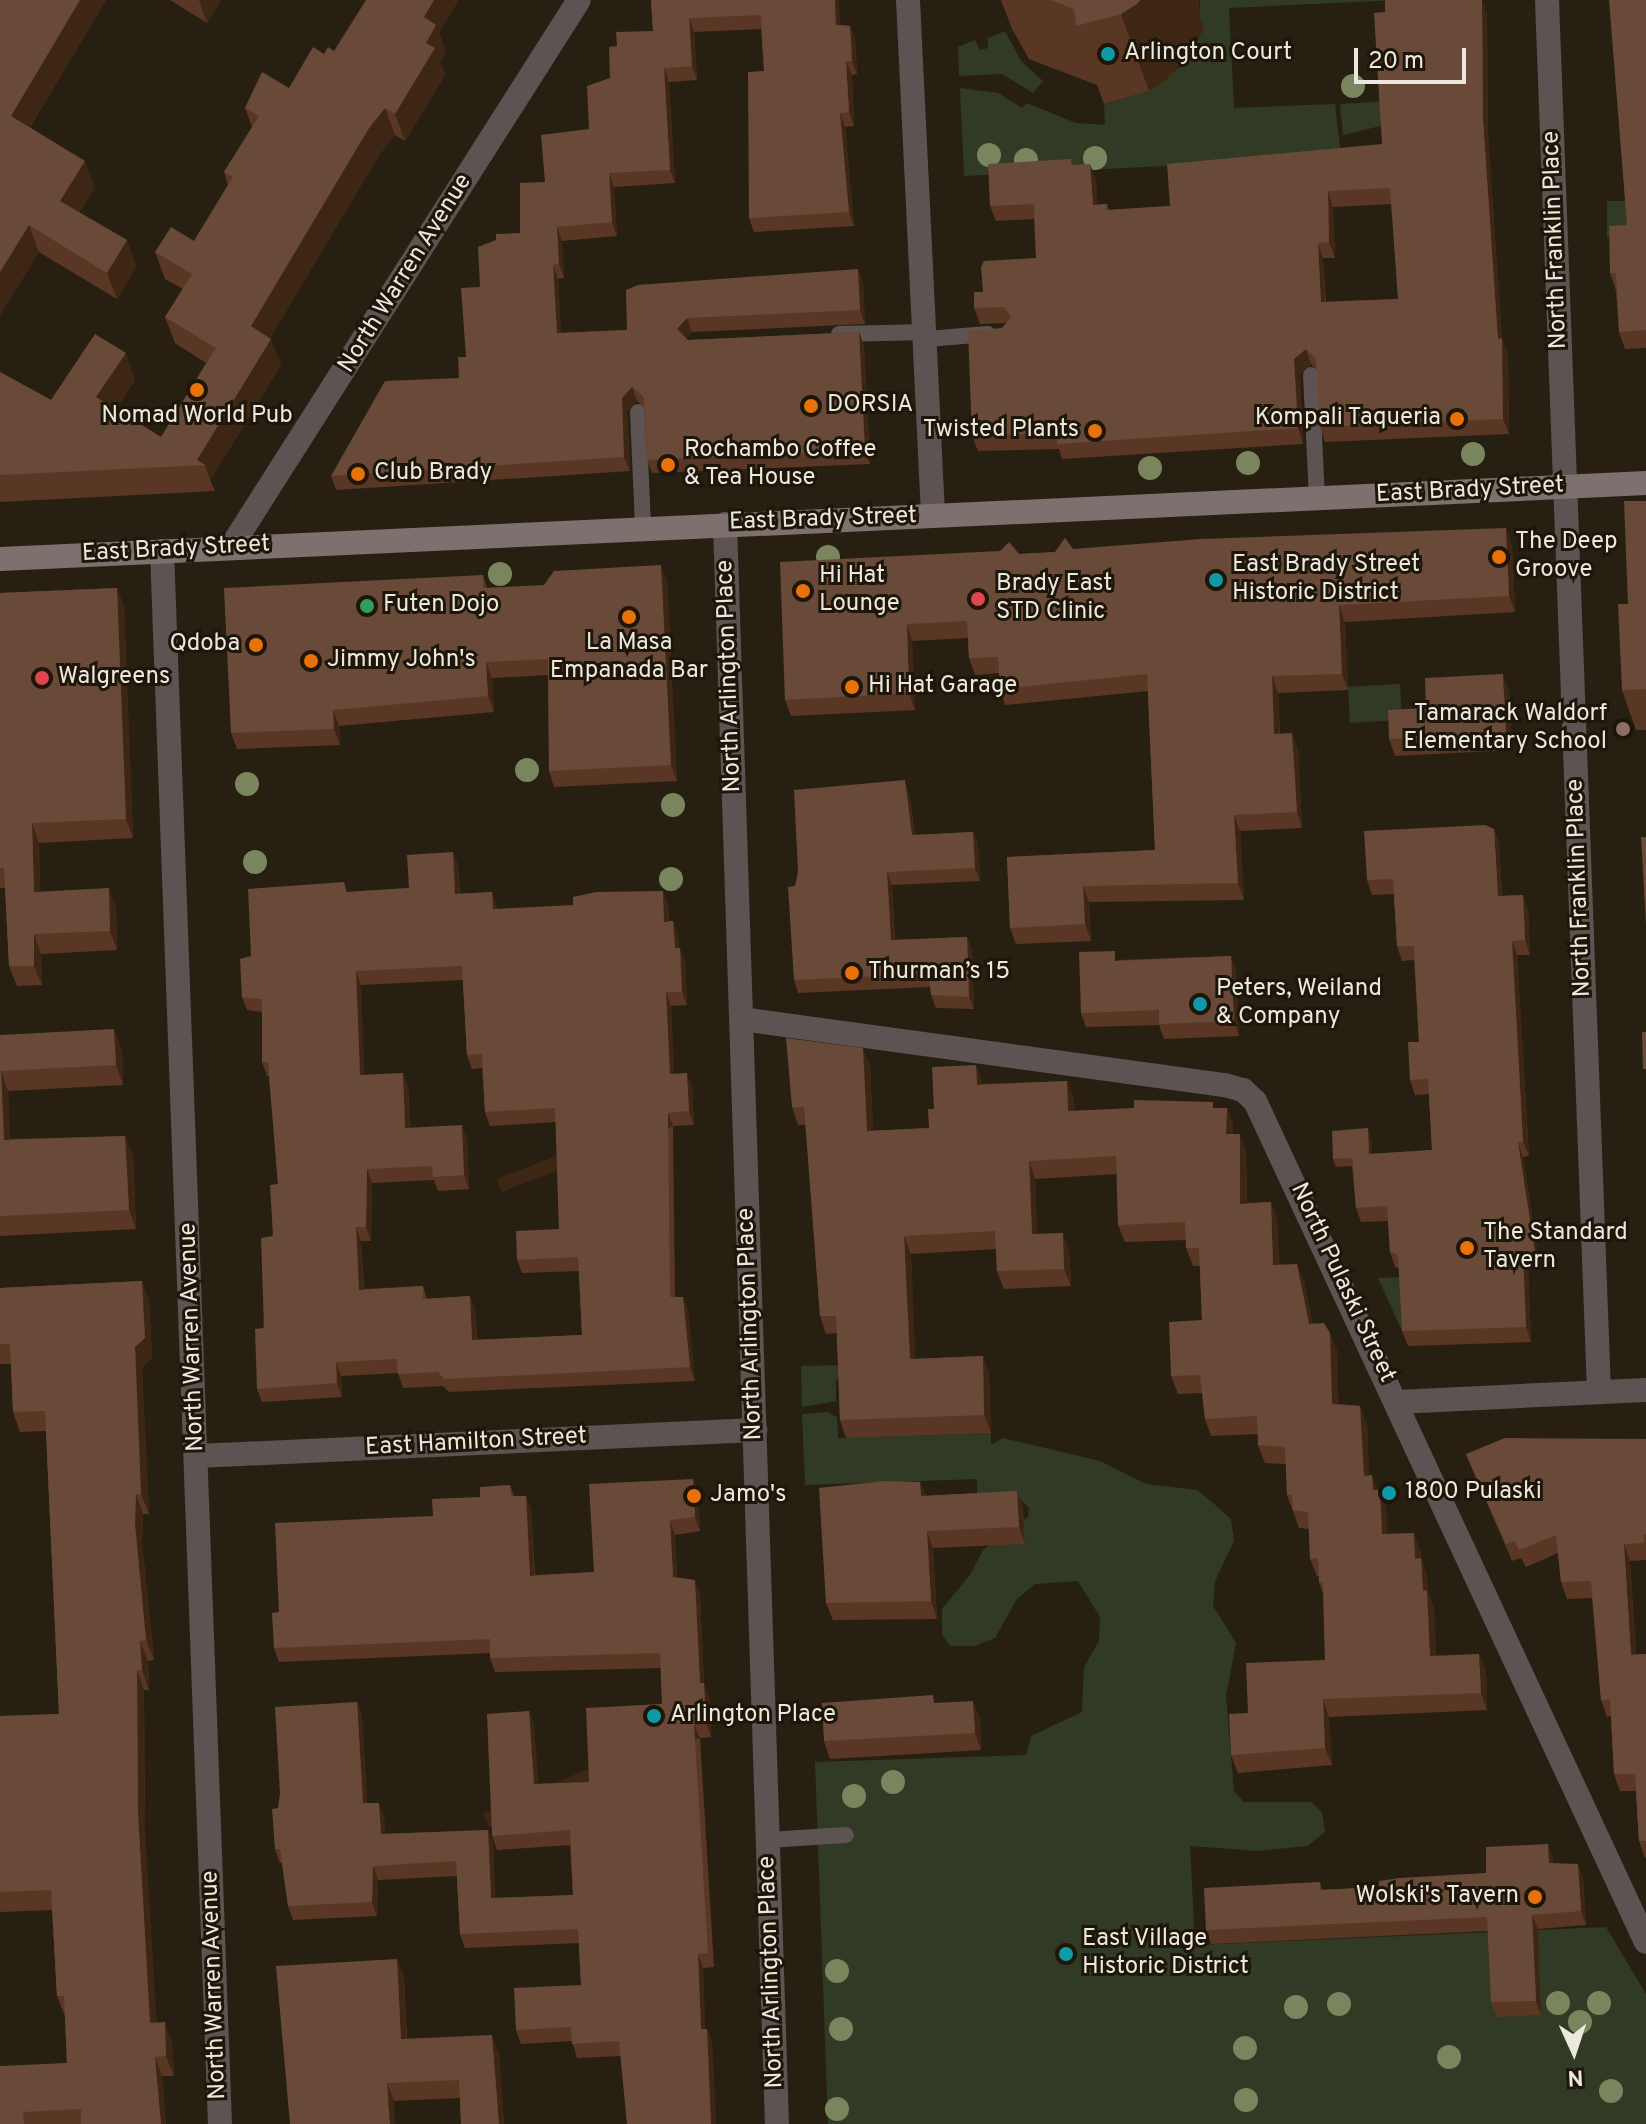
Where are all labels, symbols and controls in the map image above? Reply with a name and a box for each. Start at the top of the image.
scale bar [1358,32,1470,82]
place label: Arlington Court [1124,40,1292,68]
marker: Arlington Court [1099,45,1117,63]
text: 20 m [1368,47,1424,77]
street label: North Franklin Place [1538,130,1574,350]
street label: North Warren Avenue [333,169,479,379]
marker: Nomad World Pub [188,381,206,399]
place label: DORSIA [827,392,913,420]
marker: DORSIA [802,397,820,415]
place label: Nomad World Pub [101,403,293,431]
place label: Kompali Taqueria [1254,405,1441,433]
marker: Kompali Taqueria [1448,410,1466,428]
place label: Twisted Plants [923,417,1079,445]
marker: Twisted Plants [1086,422,1104,440]
place label: Rochambo Coffee & Tea House [684,437,876,493]
marker: Rochambo Coffee & Tea House [659,456,677,474]
place label: Club Brady [374,460,492,488]
marker: Club Brady [349,465,367,483]
street label: East Brady Street [1375,472,1565,510]
street label: East Brady Street [728,502,918,538]
place label: The Deep Groove [1515,529,1618,585]
street label: East Brady Street [81,531,271,569]
marker: The Deep Groove [1490,548,1508,566]
place label: East Brady Street Historic District [1232,552,1420,608]
street label: North Arlington Place [712,559,748,793]
place label: Hi Hat Lounge [819,563,900,619]
place label: Brady East STD Clinic [996,571,1112,627]
marker: East Brady Street Historic District [1207,571,1225,589]
marker: Hi Hat Lounge [794,582,812,600]
marker: Brady East STD Clinic [967,588,989,610]
place label: Futen Dojo [383,592,499,620]
marker: Futen Dojo [358,597,376,615]
marker: La Masa Empanada Bar [620,608,638,626]
place label: La Masa Empanada Bar [550,630,708,686]
place label: Qdoba [169,631,240,659]
marker: Qdoba [247,636,265,654]
place label: Jimmy John's [327,647,476,675]
marker: Jimmy John's [302,652,320,670]
place label: Walgreens [58,664,170,692]
marker: Walgreens [33,669,51,687]
place label: Hi Hat Garage [868,673,1017,701]
marker: Hi Hat Garage [843,678,861,696]
place label: Tamarack Waldorf Elementary School [1403,701,1607,757]
marker: Tamarack Waldorf Elementary School [1614,720,1632,738]
street label: North Franklin Place [1562,778,1598,998]
place label: Thurman’s 15 [868,959,1010,987]
marker: Thurman’s 15 [843,964,861,982]
place label: Peters, Weiland & Company [1216,976,1383,1032]
marker: Peters, Weiland & Company [1191,995,1209,1013]
street label: North Pulaski Street [1283,1179,1401,1387]
street label: North Arlington Place [733,1207,769,1441]
place label: The Standard Tavern [1483,1220,1628,1276]
street label: North Warren Avenue [175,1221,211,1453]
marker: The Standard Tavern [1458,1239,1476,1257]
street label: East Hamilton Street [365,1423,587,1463]
place label: 1800 Pulaski [1405,1479,1542,1507]
place label: Jamo's [710,1482,787,1510]
marker: 1800 Pulaski [1380,1484,1398,1502]
marker: Jamo's [685,1487,703,1505]
place label: Arlington Place [670,1702,836,1730]
marker: Arlington Place [645,1707,663,1725]
street label: North Arlington Place [754,1855,790,2089]
street label: North Warren Avenue [197,1869,233,2101]
place label: Wolski's Tavern [1354,1883,1519,1911]
marker: Wolski's Tavern [1526,1888,1544,1906]
place label: East Village Historic District [1082,1926,1249,1982]
marker: East Village Historic District [1057,1945,1075,1963]
north arrow [1534,2012,1614,2092]
text: N [1567,2063,1584,2090]

